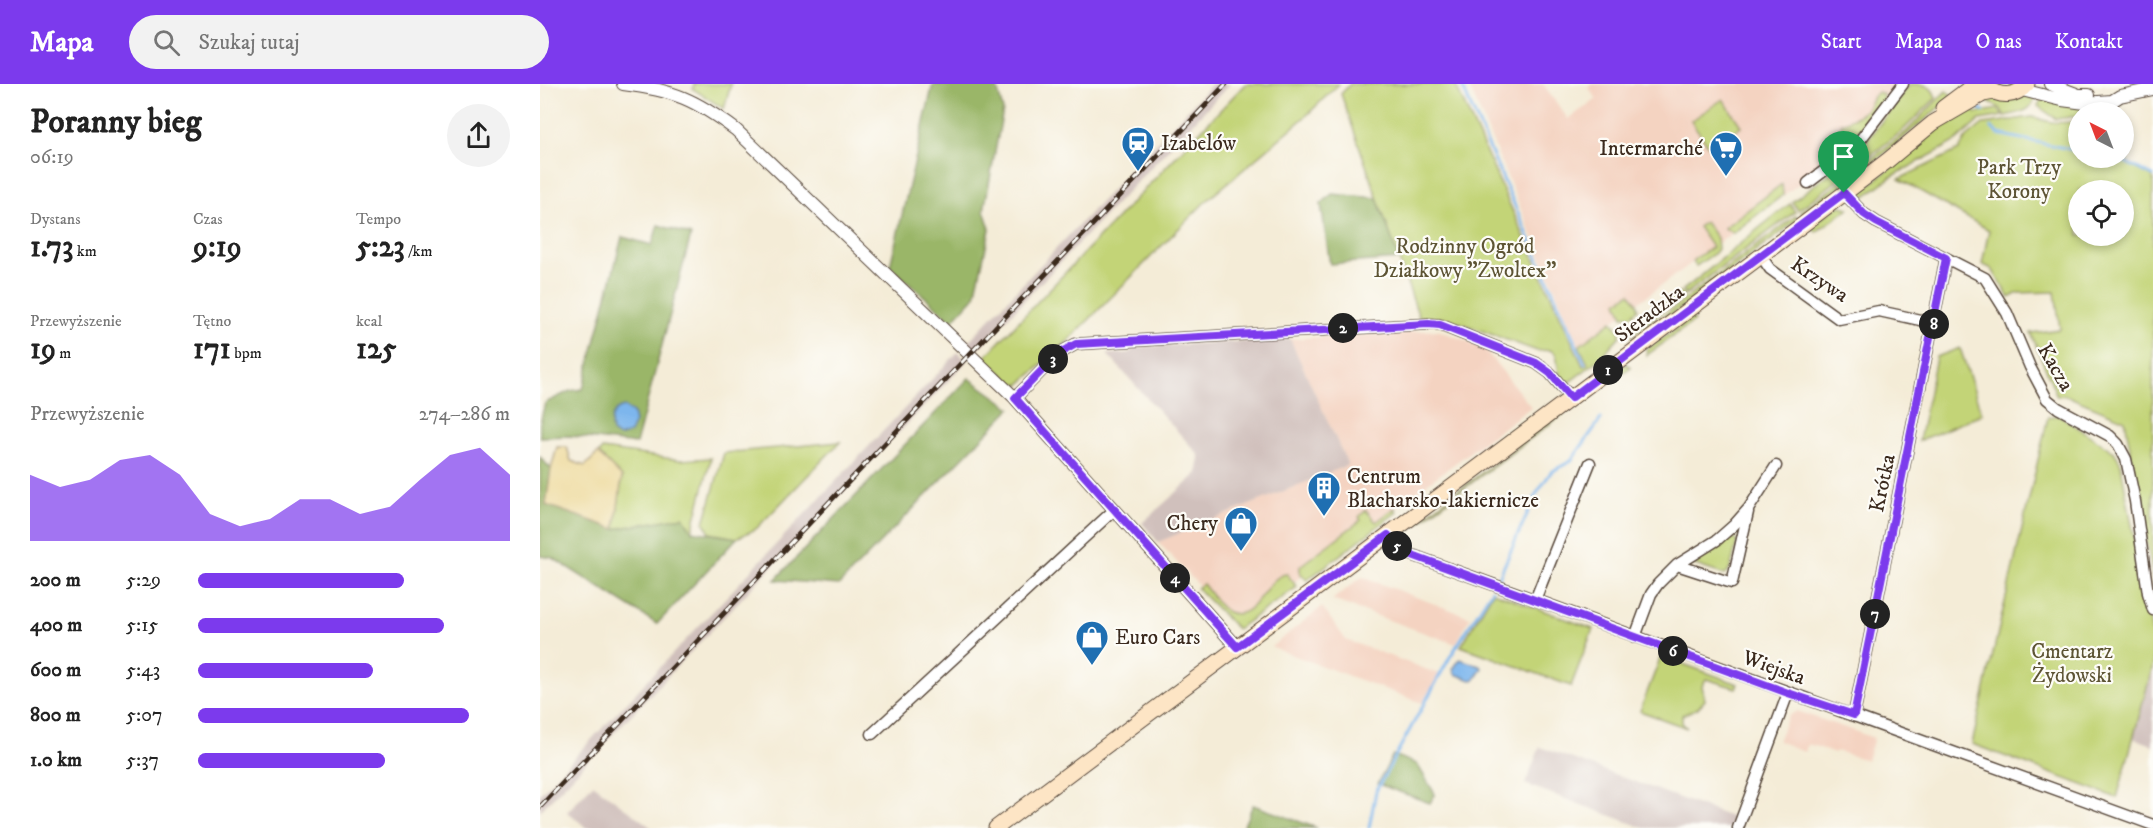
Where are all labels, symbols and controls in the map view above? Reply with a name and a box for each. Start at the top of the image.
search box [129,15,549,69]
text: Mapa [30,25,93,60]
icon: search [150,26,183,59]
text: Szukaj tutaj [198,29,300,56]
text: Start [1821,29,1862,55]
text: Mapa [1895,29,1942,55]
text: O nas [1975,29,2022,55]
text: Kontakt [2055,29,2123,55]
text: Poranny bieg [30,102,201,143]
north arrow [2068,102,2134,168]
map controls [2068,102,2134,246]
button: share [447,104,510,167]
station icon: Izabelów [1120,125,1156,172]
supermarket icon: Intermarché [1708,130,1744,177]
place label: Izabelów [1161,131,1237,157]
pin [1818,131,1869,193]
place label: Intermarché [1599,136,1703,162]
icon: arrive [1827,140,1860,173]
text: 06:19 [30,145,74,170]
park label: Park Trzy Korony [1977,155,2062,205]
button: locate [2068,180,2134,246]
text: Dystans [30,209,80,229]
text: Czas [193,209,223,229]
text: Tempo [356,209,401,229]
text: 1.73 [30,229,73,266]
text: 9:19 [193,229,242,266]
text: 5:23 [356,229,405,266]
park label: Rodzinny Ogród Działkowy "Zwoltex" [1373,234,1557,284]
text: km [73,241,97,261]
text: /km [405,241,432,261]
street label: Krzywa [1786,251,1853,309]
street label: Sieradzka [1610,279,1690,348]
pin: 8 [1919,309,1949,339]
text: Przewyższenie [30,311,122,331]
text: Tętno [193,311,231,331]
text: kcal [356,311,382,331]
pin: 2 [1328,313,1358,343]
text: 8 [1930,314,1938,334]
text: 2 [1339,318,1347,338]
text: 19 [30,331,56,368]
text: 171 [193,331,231,368]
text: 125 [356,331,397,368]
street label: Kacza [2031,339,2079,396]
text: m [56,343,71,363]
text: bpm [231,343,262,363]
pin: 3 [1038,344,1068,374]
text: 3 [1050,349,1056,369]
pin: 1 [1593,355,1623,385]
text: 1 [1605,360,1611,380]
text: Przewyższenie [30,402,144,427]
text: 274–286 m [419,402,510,427]
street label: Krótka [1864,452,1902,515]
place label: Centrum Blacharsko-lakiernicze [1347,464,1539,514]
building icon: Centrum Blacharsko-lakiernicze [1306,470,1342,517]
shop icon: Chery [1223,505,1259,552]
place label: Chery [1167,511,1219,537]
pin: 5 [1382,531,1412,561]
text: 5 [1393,536,1401,556]
pin: 4 [1160,563,1190,593]
text: 200 m [30,568,81,593]
text: 5:29 [126,568,161,593]
text: 4 [1170,568,1180,588]
pin: 7 [1860,599,1890,629]
text: 7 [1871,604,1879,624]
text: 400 m [30,613,82,638]
text: 5:15 [126,613,158,638]
shop icon: Euro Cars [1074,619,1110,666]
place label: Euro Cars [1115,625,1200,651]
pin: 6 [1658,636,1688,666]
park label: Cmentarz Żydowski [2031,639,2113,689]
text: 6 [1669,641,1677,661]
street label: Wiejska [1738,644,1809,691]
text: 600 m [30,658,81,683]
text: 5:43 [126,658,160,683]
text: 800 m [30,703,81,728]
text: 5:07 [126,703,162,728]
text: 1.0 km [30,748,82,773]
text: 5:37 [126,748,159,773]

